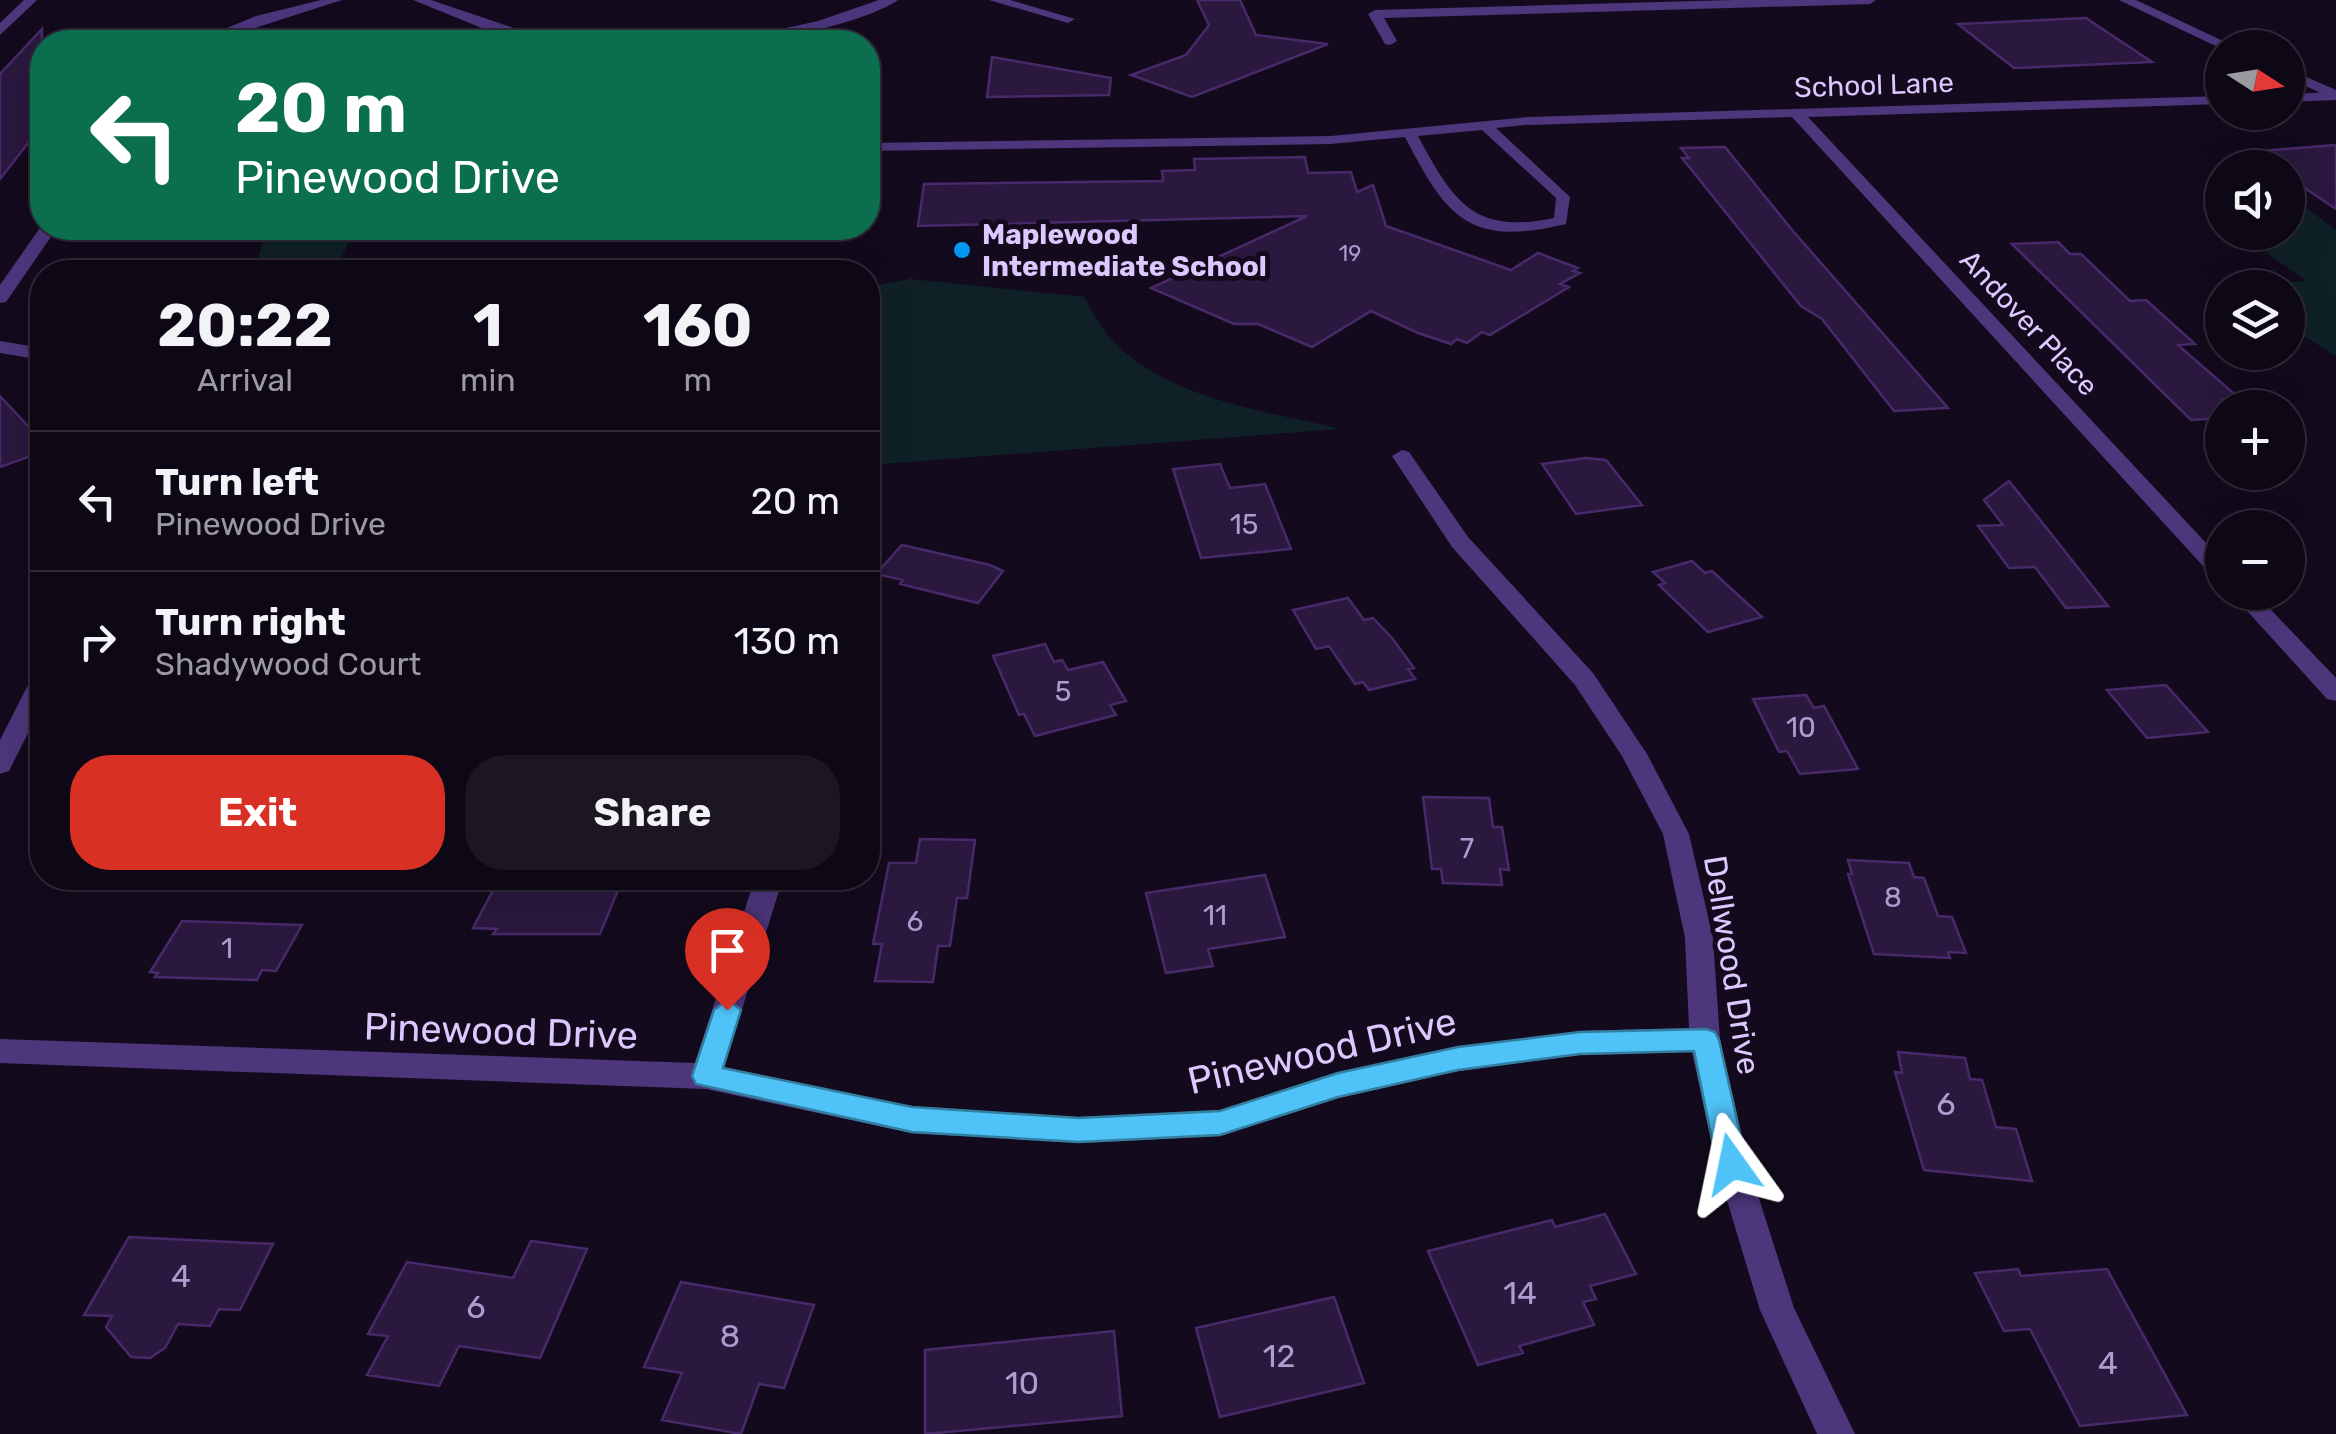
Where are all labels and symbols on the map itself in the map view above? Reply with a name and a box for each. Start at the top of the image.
north arrow [2205,30,2305,130]
street label: School Lane [1794,66,1954,104]
place label: Maplewood Intermediate School [982,218,1267,283]
marker: Maplewood Intermediate School [951,239,973,261]
house number: 19 [1339,240,1361,267]
street label: Andover Place [1953,243,2105,403]
house number: 15 [1230,508,1258,541]
house number: 5 [1055,675,1071,708]
house number: 10 [1786,711,1816,744]
house number: 7 [1460,832,1474,865]
street label: Dellwood Drive [1696,853,1768,1077]
house number: 8 [1884,881,1902,914]
house number: 11 [1203,899,1227,932]
house number: 6 [907,905,923,938]
pin [685,908,770,1011]
house number: 1 [221,932,233,965]
street label: Pinewood Drive [1183,998,1461,1104]
street label: Pinewood Drive [363,1003,639,1059]
house number: 6 [1936,1085,1956,1123]
position arrow [1680,1112,1784,1216]
house number: 4 [171,1257,191,1295]
house number: 14 [1503,1274,1537,1312]
house number: 6 [466,1288,486,1326]
house number: 8 [720,1317,740,1355]
house number: 12 [1263,1337,1295,1375]
house number: 4 [2098,1344,2118,1382]
house number: 10 [1005,1364,1039,1402]

